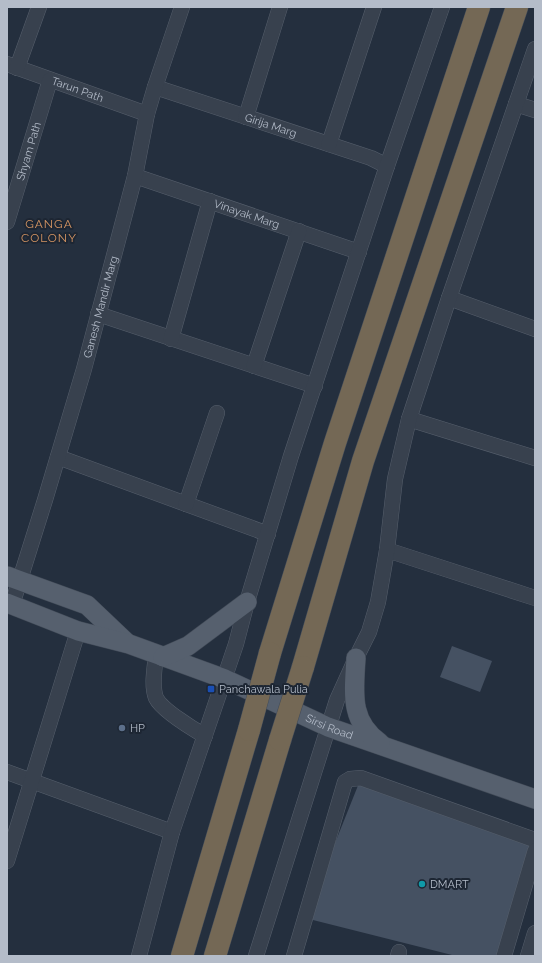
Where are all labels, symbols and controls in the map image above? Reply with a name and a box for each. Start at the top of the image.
street label: Tarun Path [50,74,105,105]
street label: Girija Marg [243,111,298,140]
street label: Shyam Path [14,120,44,182]
street label: Vinayak Marg [212,197,281,232]
district label: GANGA COLONY [21,217,77,245]
street label: Ganesh Mandir Marg [81,255,121,359]
place label: Panchawala Pulia [219,683,308,696]
marker: Panchawala Pulia [206,684,216,694]
street label: Sirsi Road [304,712,355,742]
place label: HP [130,722,145,735]
marker: HP [117,723,127,733]
place label: DMART [430,878,469,891]
marker: DMART [417,879,427,889]

